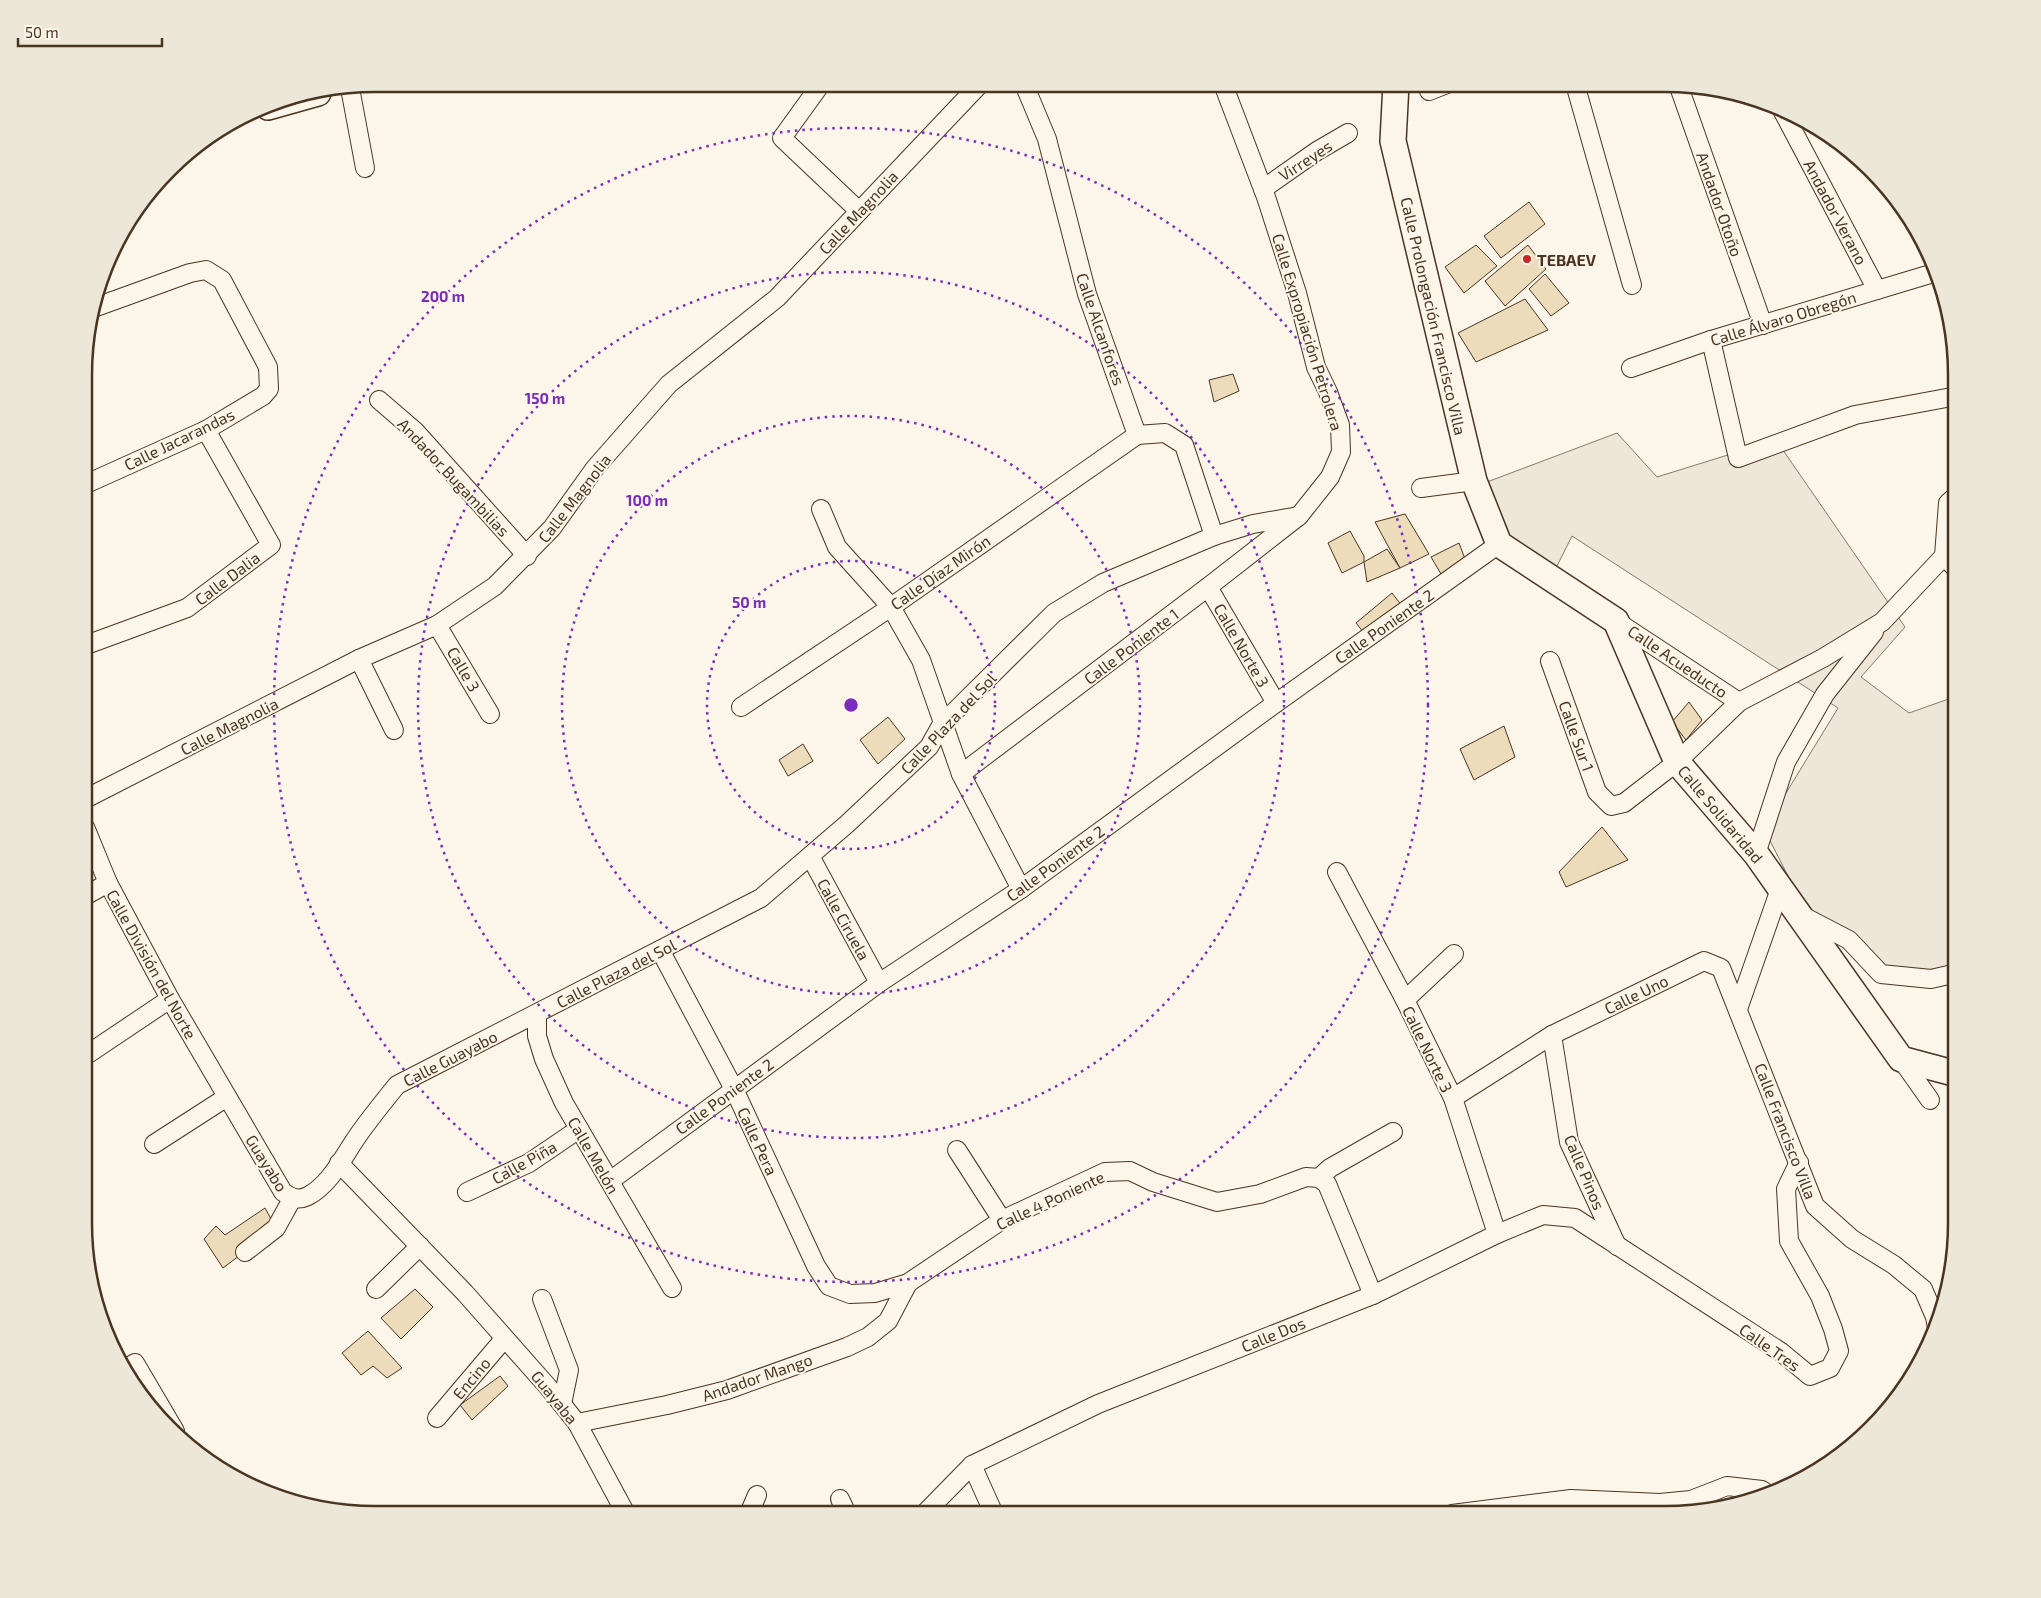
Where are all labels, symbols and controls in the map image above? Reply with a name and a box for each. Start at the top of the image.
scale bar [18,15,161,47]
text: 50 m [25,23,59,41]
street label: Virreyes [1275,136,1335,184]
street label: Andador Otoño [1693,149,1747,259]
street label: Andador Verano [1800,156,1872,268]
street label: Calle Magnolia [814,166,902,258]
street label: Calle Prolongación Francisco Villa [1397,195,1471,437]
street label: Calle Expropiación Petrolera [1269,231,1347,433]
place label: TEBAEV [1537,250,1597,269]
marker: TEBAEV [1521,253,1533,265]
street label: Calle Alcanfores [1073,270,1129,388]
text: 200 m [421,287,465,305]
street label: Calle Álvaro Obregón [1708,287,1858,349]
text: 150 m [525,389,565,407]
street label: Calle Jacarandas [121,404,237,474]
street label: Andador Bugambilias [394,414,514,540]
street label: Calle Magnolia [534,450,614,546]
text: 100 m [626,491,668,509]
street label: Calle Díaz Mirón [887,531,993,613]
street label: Calle Dalia [191,547,263,609]
street label: Calle Poniente 2 [1331,585,1437,667]
text: 50 m [732,593,766,611]
street label: Calle Norte 3 [1210,600,1274,690]
street label: Calle Poniente 1 [1080,604,1182,688]
street label: Calle Acueducto [1625,621,1731,701]
street label: Calle 3 [444,643,484,695]
street label: Calle Plaza del Sol [896,668,1000,778]
street label: Calle Magnolia [177,693,281,759]
centre of rings [842,696,860,714]
street label: Calle Sur 1 [1555,698,1599,774]
street label: Calle Solidaridad [1675,761,1767,867]
street label: Calle Poniente 2 [1002,821,1108,905]
street label: Calle Ciruela [814,875,874,963]
street label: Calle División del Norte [103,886,201,1042]
street label: Calle Plaza del Sol [553,935,679,1011]
street label: Calle Uno [1601,970,1671,1018]
street label: Calle Norte 3 [1399,1003,1457,1095]
street label: Calle Guayabo [400,1026,500,1090]
street label: Calle Poniente 2 [671,1054,777,1138]
street label: Calle Francisco Villa [1751,1060,1821,1202]
street label: Calle Pera [734,1104,782,1178]
street label: Calle Melón [564,1113,624,1197]
street label: Guayabo [242,1131,292,1195]
street label: Calle Pinos [1561,1132,1609,1212]
street label: Calle Piña [488,1136,560,1188]
street label: Calle 4 Poniente [993,1167,1107,1233]
street label: Calle Dos [1238,1313,1308,1355]
street label: Calle Tres [1736,1319,1804,1375]
street label: Andador Mango [699,1349,815,1405]
street label: Encino [448,1353,494,1403]
street label: Guayaba [528,1367,582,1427]

